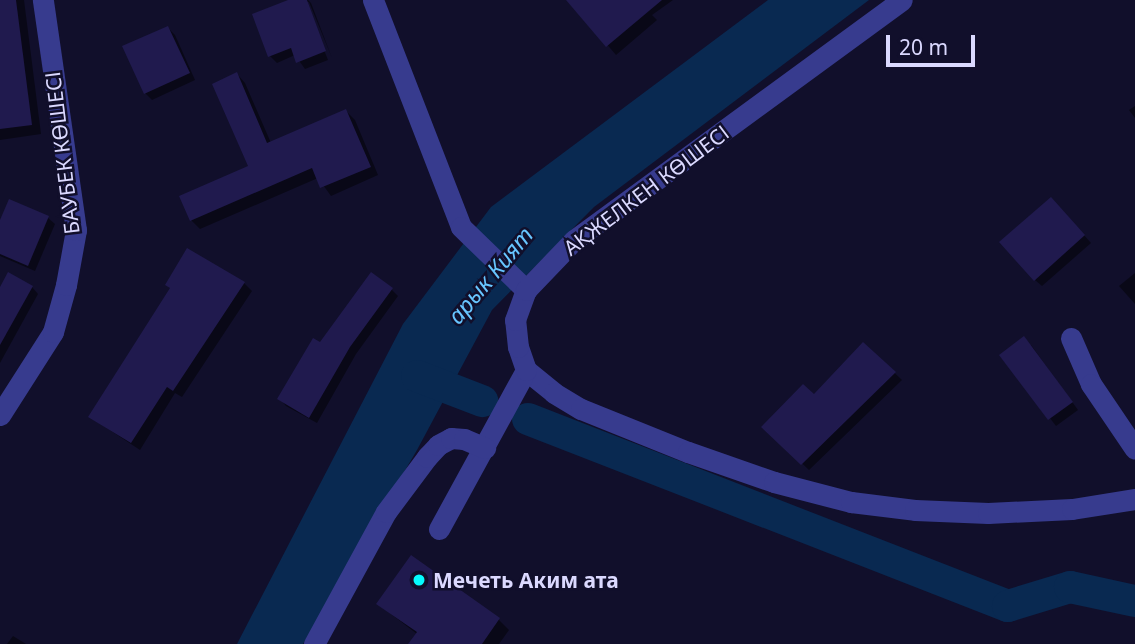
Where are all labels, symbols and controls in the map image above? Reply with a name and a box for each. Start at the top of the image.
scale bar [890,21,979,65]
text: 20 m [899,33,948,61]
street label: БАУБЕК КӨШЕСІ [40,70,84,236]
street label: АҚЖЕЛКЕН КӨШЕСІ [558,120,734,260]
water label: арык Кият [441,221,539,329]
place label: Мечеть Аким ата [433,567,619,593]
marker: Мечеть Аким ата [411,572,427,588]

